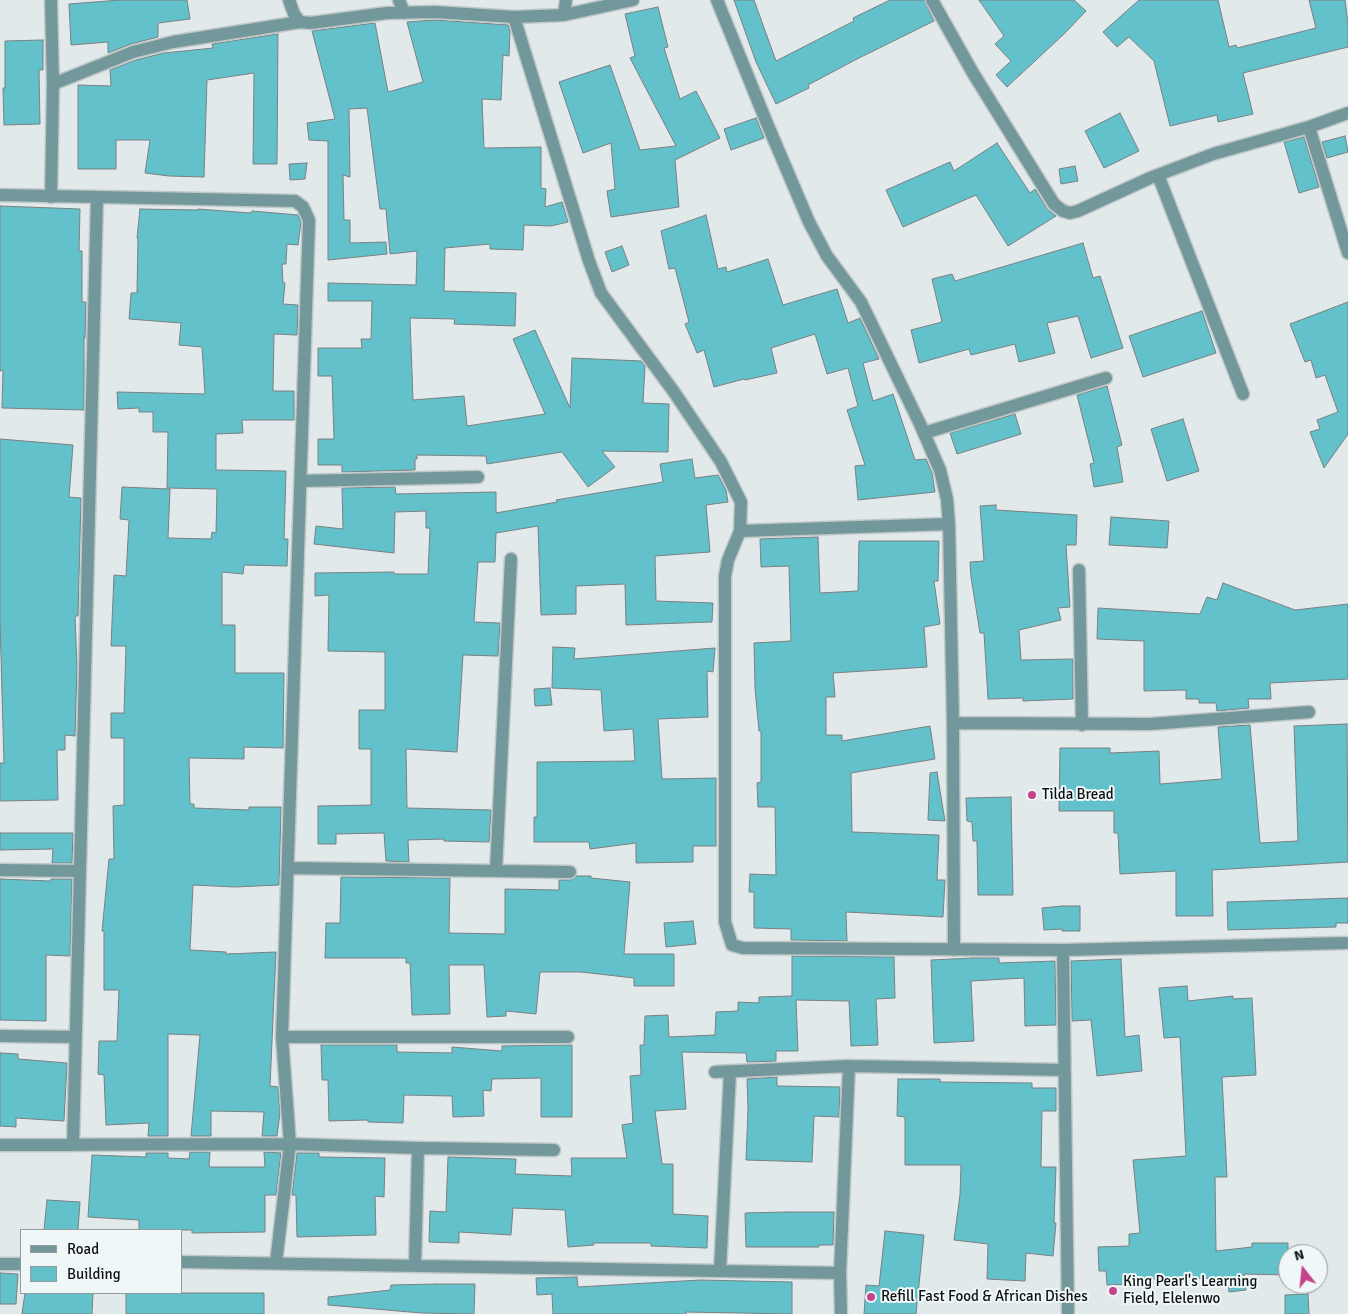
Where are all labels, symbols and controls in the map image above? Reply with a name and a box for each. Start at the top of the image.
place label: Tilda Bread [1042,786,1114,804]
marker: Tilda Bread [1026,789,1038,801]
legend [20,1229,182,1294]
text: Road [67,1240,99,1258]
north arrow [1278,1244,1328,1294]
text: N [1292,1246,1306,1265]
text: Building [67,1265,121,1283]
place label: King Pearl's Learning Field, Elelenwo [1123,1273,1257,1308]
marker: King Pearl's Learning Field, Elelenwo [1107,1285,1119,1297]
place label: Refill Fast Food & African Dishes [881,1288,1088,1306]
marker: Refill Fast Food & African Dishes [865,1291,877,1303]

